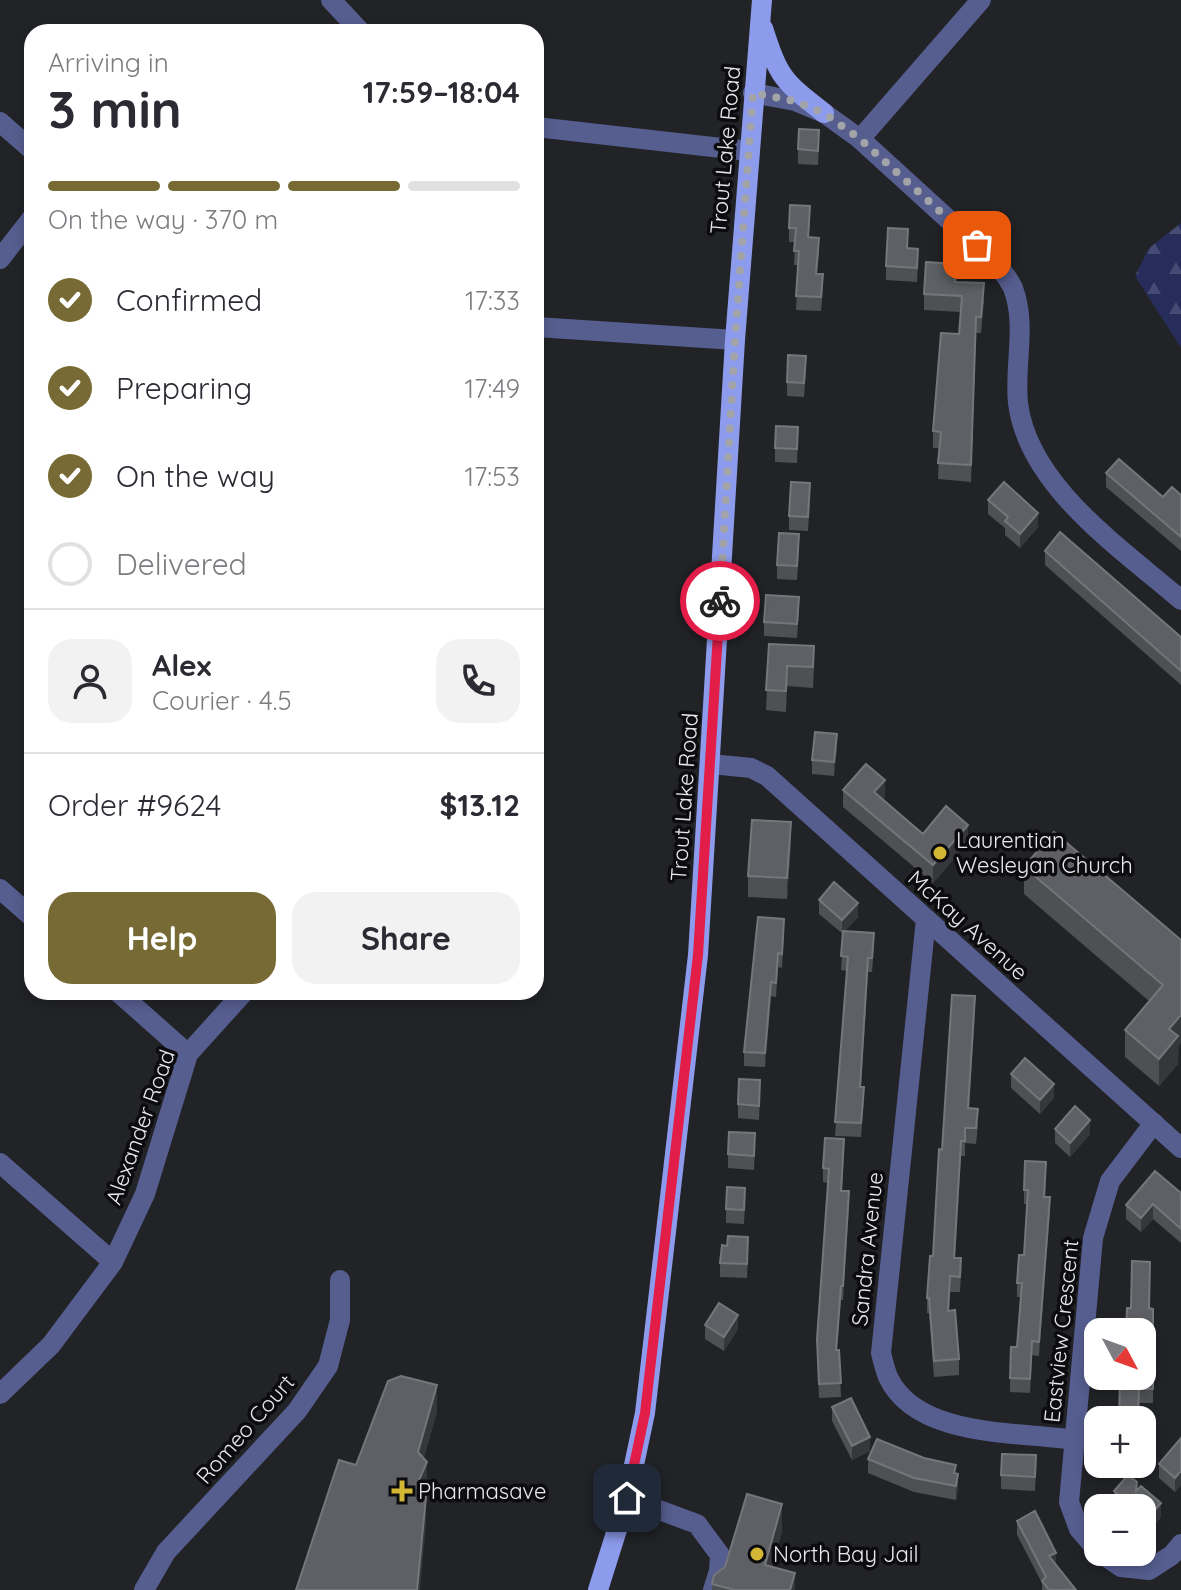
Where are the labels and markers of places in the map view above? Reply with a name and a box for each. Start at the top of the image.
pin [943,211,1011,279]
place label: Laurentian Wesleyan Church [956,826,1133,879]
marker: Laurentian Wesleyan Church [931,844,949,862]
pin [593,1464,661,1532]
place label: Pharmasave [418,1477,546,1505]
marker: Pharmasave [393,1482,411,1500]
place label: North Bay Jail [773,1540,919,1568]
marker: North Bay Jail [748,1545,766,1563]

